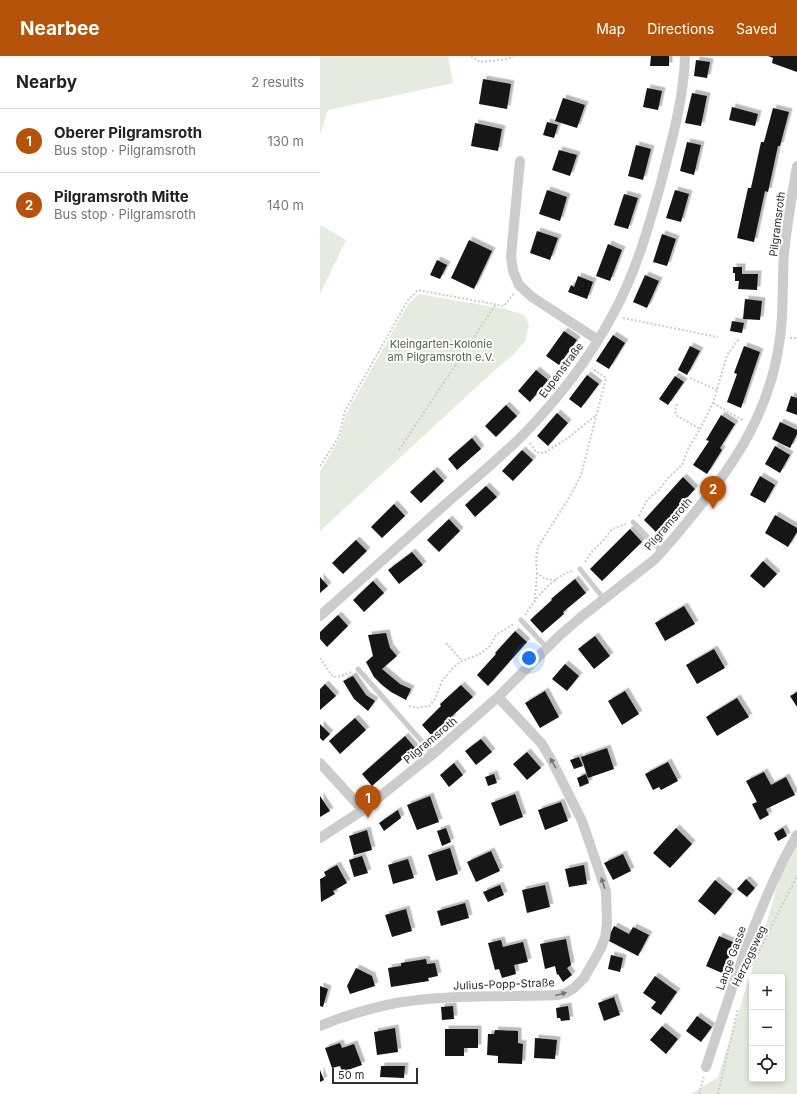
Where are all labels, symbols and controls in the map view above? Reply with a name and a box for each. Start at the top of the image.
text: Nearbee [20,17,100,40]
text: Map [596,20,625,37]
text: Directions [647,20,714,37]
text: Saved [736,20,777,37]
text: Nearby [16,72,77,92]
text: 2 results [251,74,304,90]
text: Oberer Pilgramsroth [54,123,202,142]
text: 1 [26,133,32,149]
text: 130 m [267,133,304,149]
text: Bus stop · Pilgramsroth [54,142,196,158]
text: Pilgramsroth Mitte [54,187,189,206]
street label: Pilgramsroth [766,191,788,257]
text: 2 [25,197,33,213]
text: 140 m [267,197,304,213]
text: Bus stop · Pilgramsroth [54,206,196,222]
park label: Kleingarten-Kolonie am Pilgramsroth e.V. [388,337,494,364]
street label: Eupenstraße [536,340,586,400]
pin: 2 [700,476,726,509]
street label: Pilgramsroth [641,495,695,553]
your location [519,648,539,668]
street label: Pilgramsroth [400,714,460,766]
one-way arrow [550,757,557,769]
pin: 1 [355,785,381,818]
one-way arrow [599,876,605,888]
street label: Herzogsweg [729,923,769,989]
street label: Lange Gasse [713,924,749,992]
map controls [749,974,785,1082]
button: + [749,974,785,1010]
street label: Julius-Popp-Straße [453,975,555,993]
one-way arrow [555,990,567,996]
button: − [749,1010,785,1046]
button: locate [749,1046,785,1082]
scale bar [332,1066,418,1085]
text: 50 m [338,1068,364,1082]

